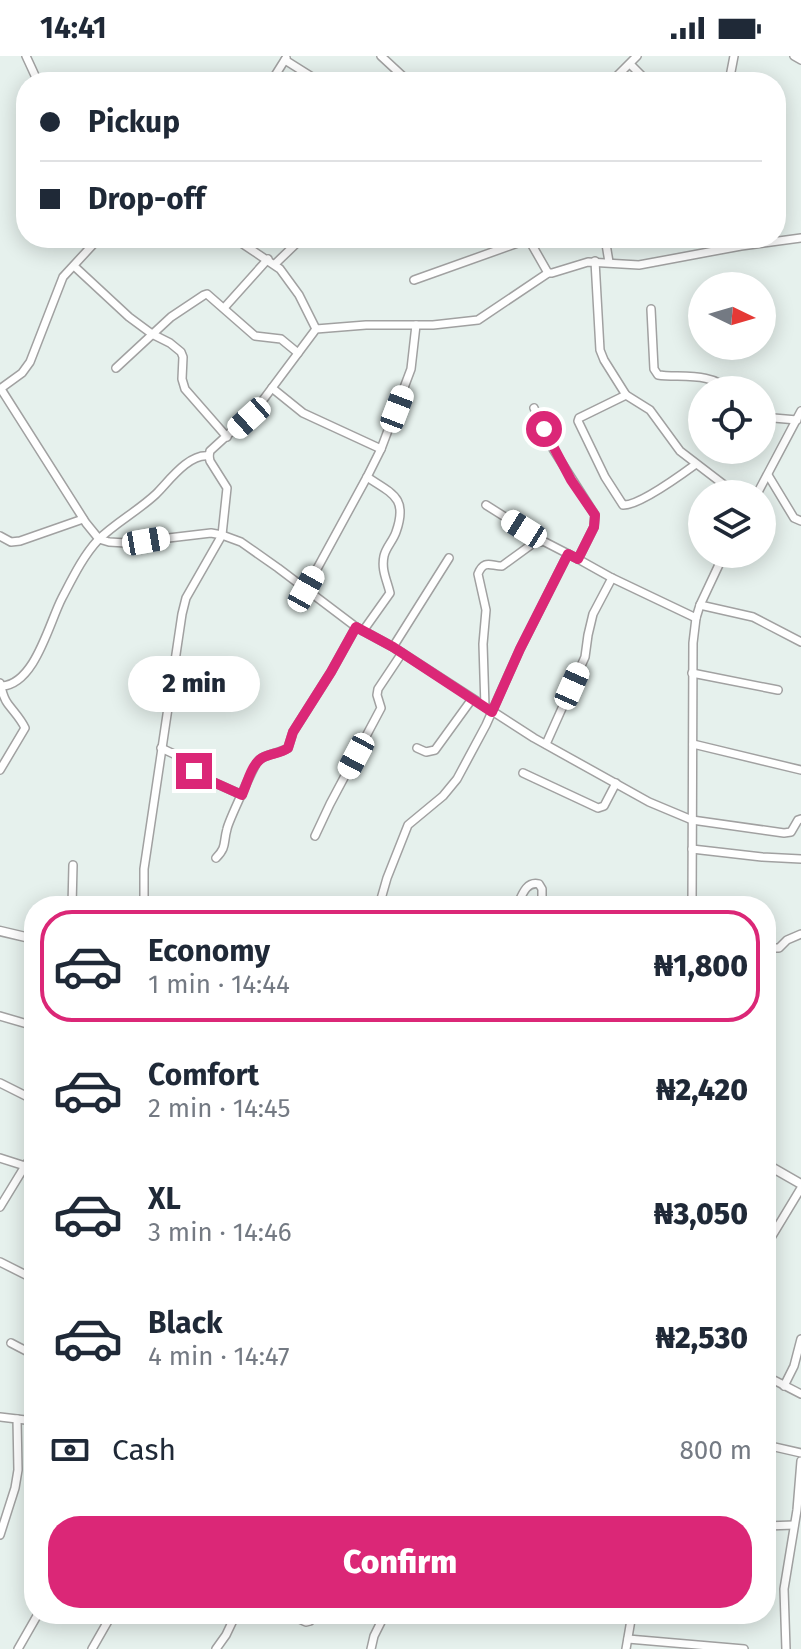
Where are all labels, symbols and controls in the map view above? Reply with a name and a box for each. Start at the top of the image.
text: 14:41 [40,10,107,46]
text: Pickup [88,104,180,140]
text: Drop-off [88,181,205,217]
north arrow [688,272,776,360]
map controls [688,272,776,568]
button: locate [688,376,776,464]
car [377,382,417,436]
car [223,393,275,443]
route start [526,411,562,447]
button: layers [688,480,776,568]
car [497,506,551,552]
car [120,525,172,557]
car [284,562,328,616]
callout: 2 min [128,655,260,711]
car [551,659,593,713]
text: 2 min [162,668,226,699]
car [334,729,378,783]
route end [176,753,212,789]
icon: car [52,930,124,1002]
text: Economy [148,933,270,969]
text: ₦1,800 [654,948,748,984]
text: 1 min · 14:44 [148,969,290,1000]
icon: car [52,1054,124,1126]
text: Comfort [148,1057,259,1093]
text: ₦2,420 [656,1072,748,1108]
text: 2 min · 14:45 [148,1093,290,1124]
icon: car [52,1178,124,1250]
text: XL [148,1181,181,1217]
text: ₦3,050 [654,1196,748,1232]
text: 3 min · 14:46 [148,1217,292,1248]
icon: car [52,1302,124,1374]
text: Black [148,1305,223,1341]
text: ₦2,530 [656,1320,748,1356]
text: 4 min · 14:47 [148,1341,290,1372]
icon: cash [48,1428,92,1472]
text: Cash [112,1432,176,1468]
text: 800 m [679,1435,752,1466]
button: Confirm [48,1516,752,1608]

